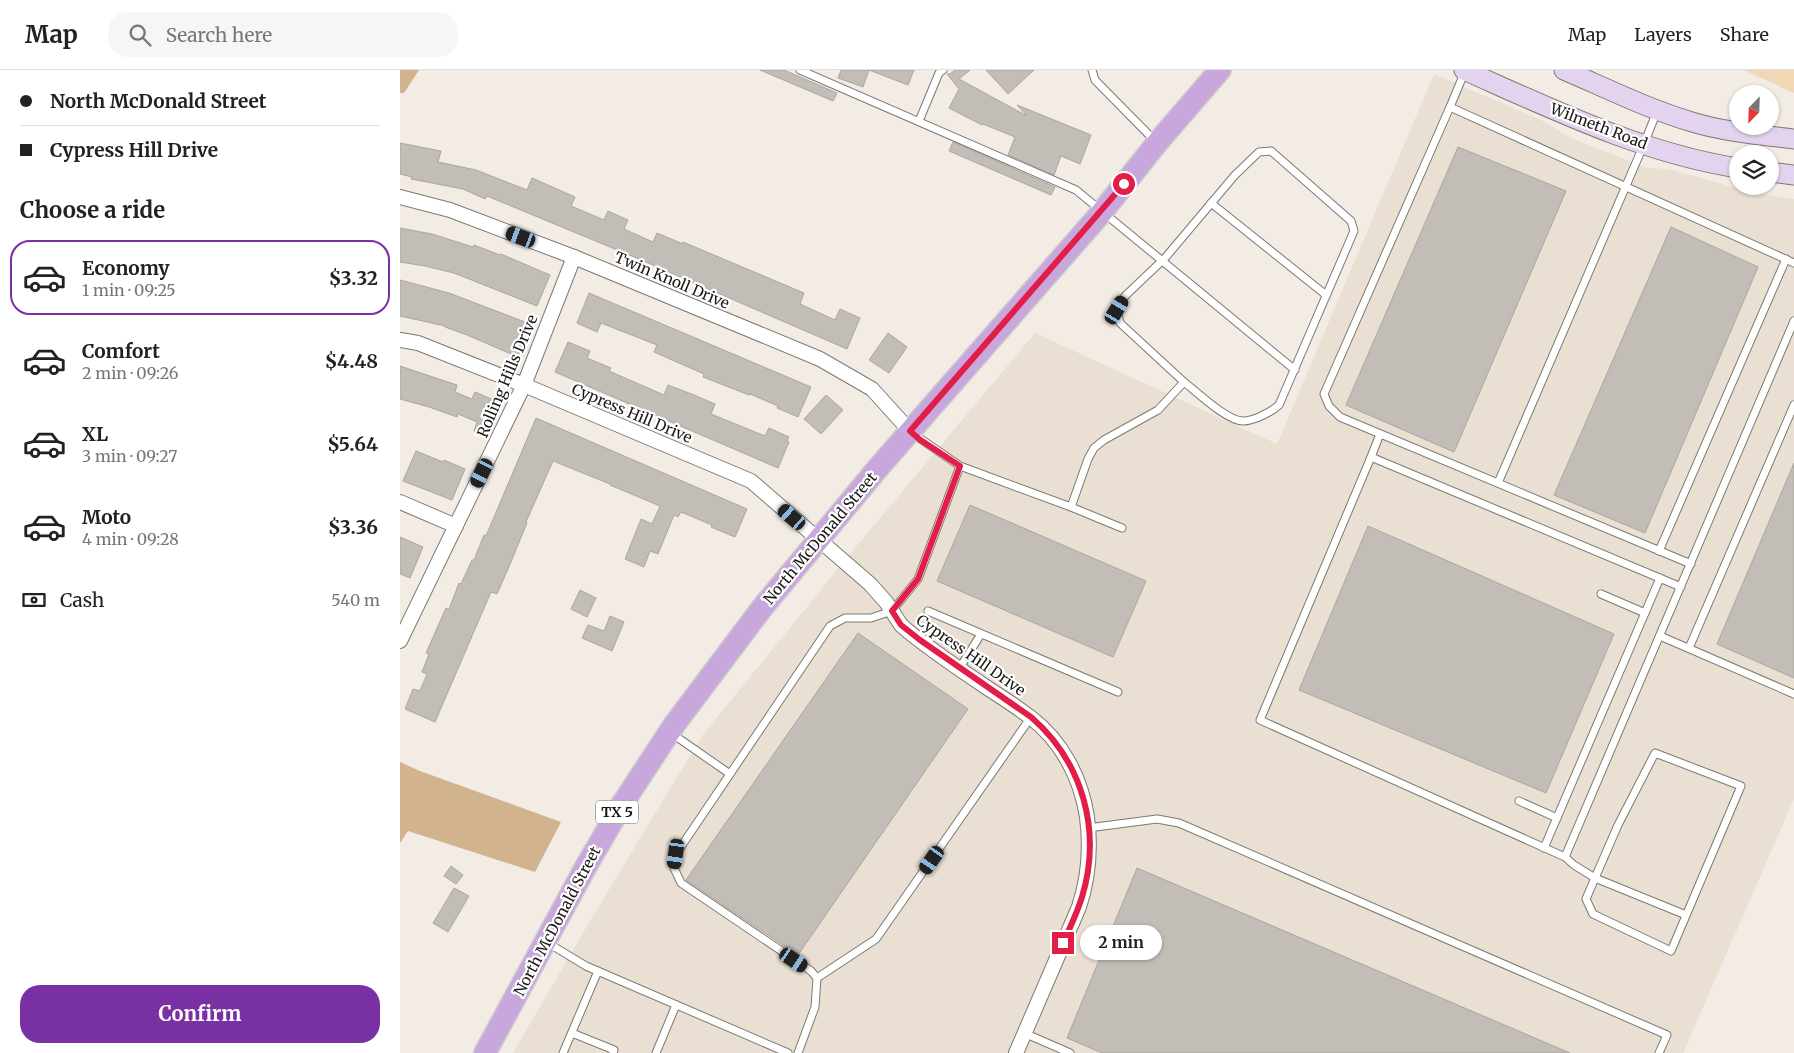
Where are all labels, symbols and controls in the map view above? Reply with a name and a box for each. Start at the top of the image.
search box [108,12,458,57]
text: Map [25,19,78,50]
icon: search [126,21,154,49]
text: Search here [166,23,272,47]
text: Map [1568,23,1606,46]
text: Layers [1634,23,1692,46]
text: Share [1720,23,1769,46]
north arrow [1729,85,1779,135]
map controls [1729,85,1779,195]
text: North McDonald Street [50,89,266,113]
street label: Wilmeth Road [1547,98,1650,153]
text: Cypress Hill Drive [50,138,218,162]
button: layers [1729,145,1779,195]
route start [1113,173,1135,195]
text: Choose a ride [20,196,165,224]
car [504,225,537,249]
street label: Twin Knoll Drive [612,247,732,313]
icon: car [22,255,67,300]
text: Economy [82,256,170,280]
text: $3.32 [329,266,378,290]
text: 1 min · 09:25 [82,280,176,300]
car [1102,293,1131,327]
street label: Rolling Hills Drive [473,312,541,440]
icon: car [22,338,67,383]
text: Comfort [82,339,160,363]
text: $4.48 [325,349,378,373]
text: 2 min · 09:26 [82,363,179,383]
street label: Cypress Hill Drive [569,379,695,447]
icon: car [22,421,67,466]
text: XL [82,422,108,446]
text: $5.64 [327,432,378,456]
text: 3 min · 09:27 [82,446,177,466]
car [468,456,495,490]
street label: North McDonald Street [759,468,881,608]
car [775,501,808,533]
icon: car [22,504,67,549]
text: Moto [82,505,131,529]
text: $3.36 [328,515,378,539]
text: 4 min · 09:28 [82,529,179,549]
icon: cash [20,586,48,614]
text: Cash [60,588,104,612]
text: 540 m [331,590,380,610]
street label: Cypress Hill Drive [913,610,1029,700]
road number: TX 5 [596,800,638,824]
car [666,838,685,870]
street label: North McDonald Street [509,843,605,999]
car [917,843,946,877]
callout: 2 min [1080,926,1163,960]
route end [1052,932,1074,954]
text: 2 min [1098,932,1144,952]
car [777,945,810,975]
button: Confirm [20,985,380,1043]

